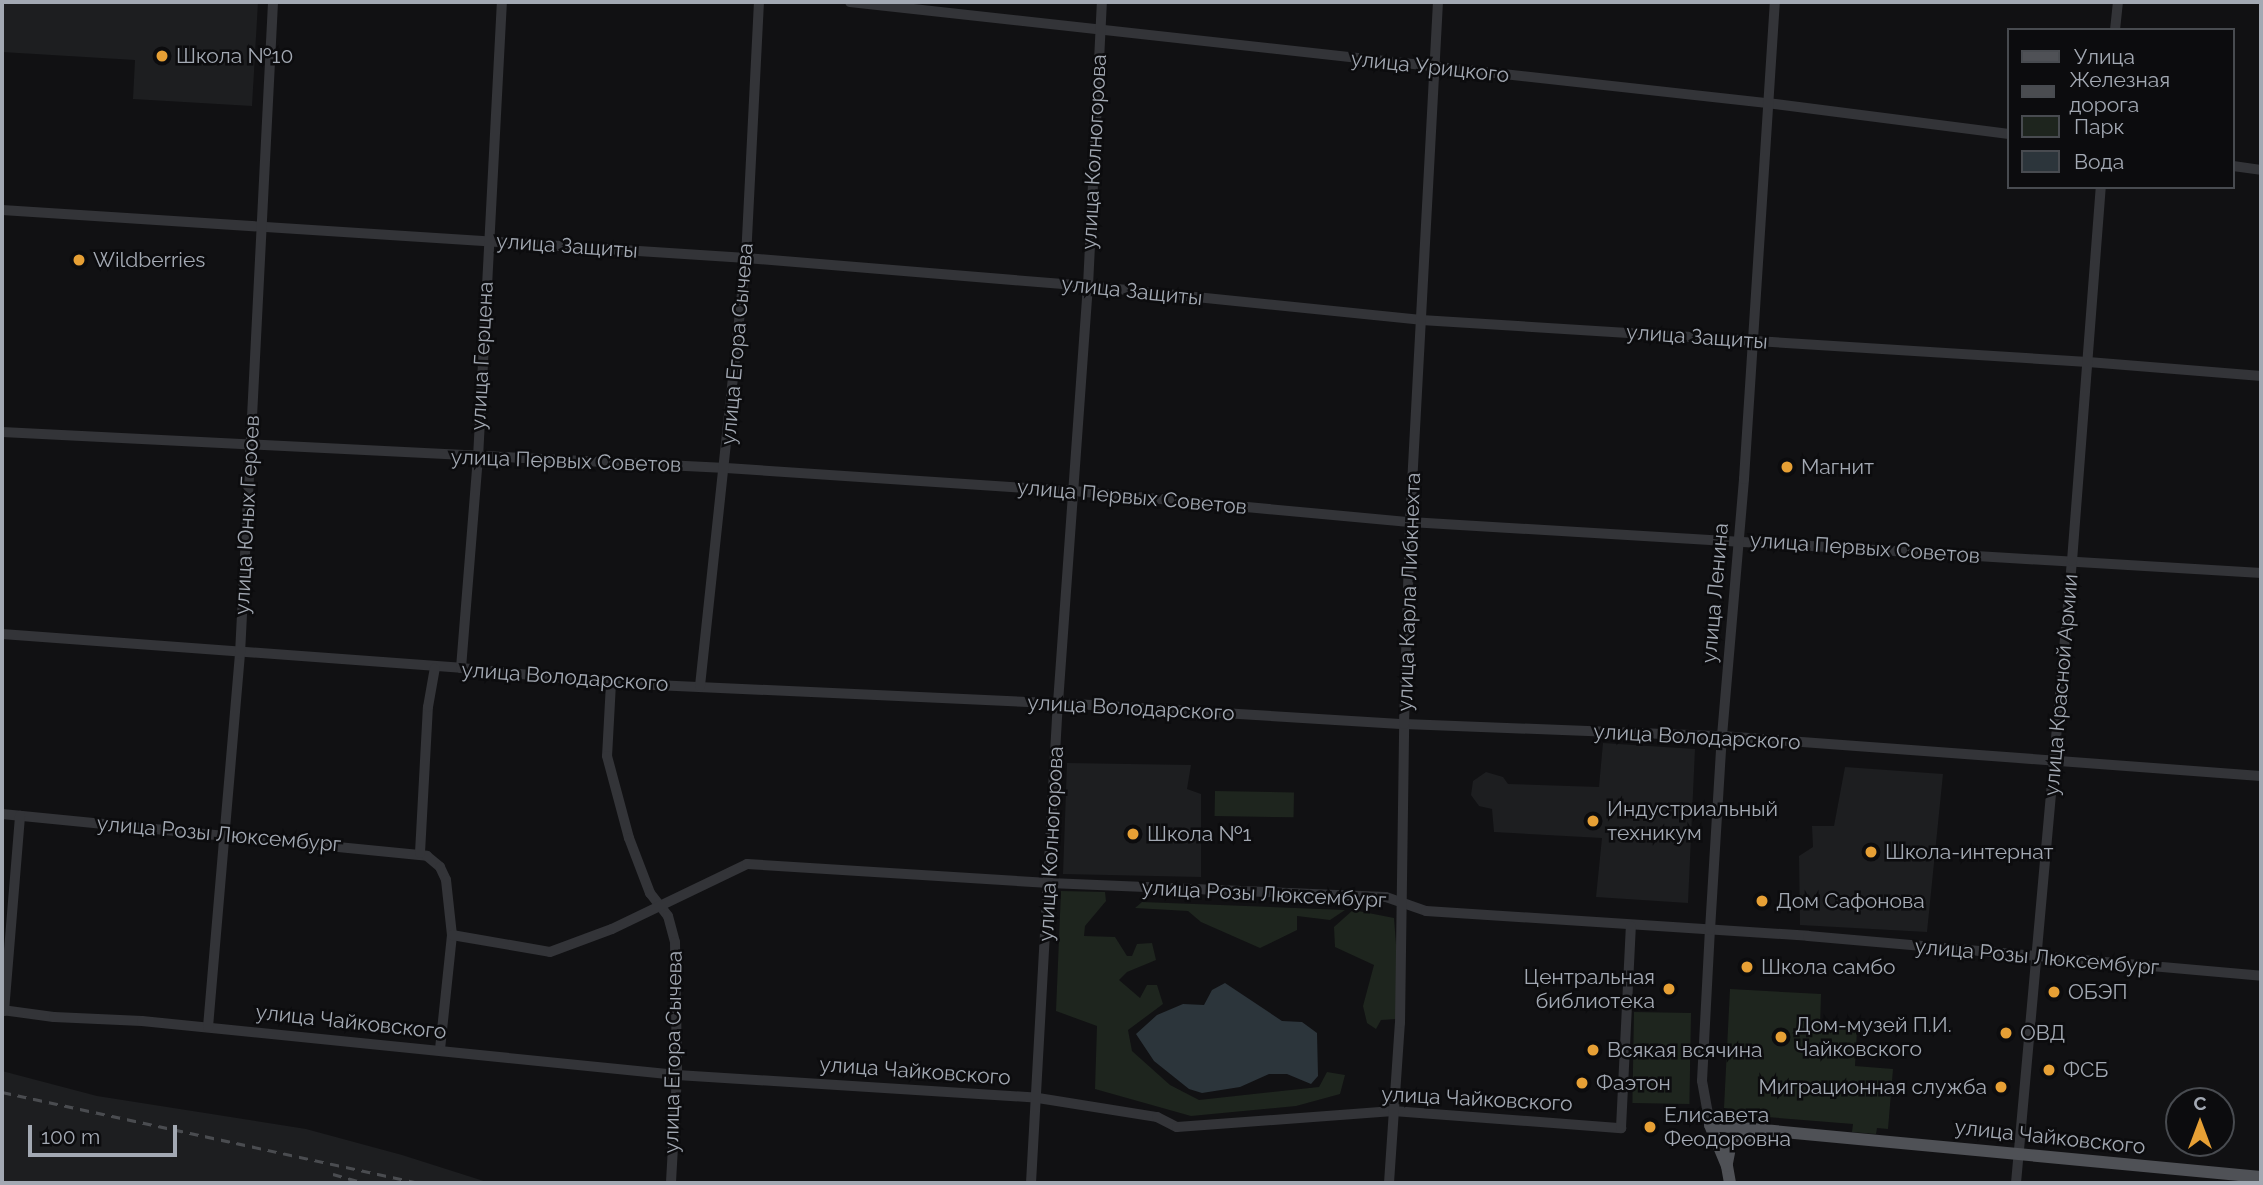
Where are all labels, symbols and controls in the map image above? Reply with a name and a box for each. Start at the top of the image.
legend [2008,28,2235,189]
place label: Школа №10 [176,43,293,69]
text: Улица [2074,44,2135,69]
street label: улица Урицкого [1350,46,1510,88]
marker: Школа №10 [154,48,170,64]
street label: улица Колногорова [1076,54,1112,250]
text: Железная дорога [2069,67,2170,117]
text: Парк [2074,114,2124,139]
text: Вода [2074,149,2124,174]
street label: улица Защиты [495,228,639,264]
street label: улица Егора Сычева [716,242,758,446]
place label: Wildberries [93,247,205,273]
marker: Wildberries [71,252,87,268]
street label: улица Защиты [1060,271,1204,311]
street label: улица Герцена [466,281,498,431]
street label: улица Защиты [1625,319,1769,355]
street label: улица Юных Героев [229,415,265,615]
street label: улица Первых Советов [450,444,682,478]
place label: Магнит [1801,454,1874,480]
marker: Магнит [1779,459,1795,475]
street label: улица Карла Либкнехта [1392,472,1426,712]
street label: улица Первых Советов [1016,474,1248,520]
street label: улица Ленина [1696,522,1734,664]
street label: улица Первых Советов [1749,527,1981,569]
street label: улица Красной Армии [2039,573,2083,797]
street label: улица Володарского [461,657,669,697]
street label: улица Володарского [1027,690,1235,726]
street label: улица Володарского [1593,719,1801,755]
street label: улица Колногорова [1033,746,1069,942]
place label: Индустриальный техникум [1607,796,1778,846]
street label: улица Розы Люксембург [96,811,342,857]
marker: Индустриальный техникум [1585,813,1601,829]
place label: Школа №1 [1147,821,1251,847]
marker: Школа №1 [1125,826,1141,842]
place label: Школа-интернат [1885,839,2054,865]
marker: Школа-интернат [1863,844,1879,860]
street label: улица Розы Люксембург [1141,875,1387,913]
place label: Дом Сафонова [1776,888,1925,914]
marker: Дом Сафонова [1754,893,1770,909]
street label: улица Розы Люксембург [1914,934,2160,980]
street label: улица Егора Сычева [659,950,687,1154]
place label: Школа самбо [1761,954,1896,980]
marker: Школа самбо [1739,959,1755,975]
place label: Центральная библиотека [1524,964,1655,1014]
place label: ОБЭП [2068,979,2127,1005]
marker: Центральная библиотека [1661,981,1677,997]
marker: ОБЭП [2046,984,2062,1000]
street label: улица Чайковского [254,999,448,1045]
place label: Дом-музей П.И. Чайковского [1795,1012,1952,1062]
place label: ОВД [2020,1020,2065,1046]
marker: ОВД [1998,1025,2014,1041]
marker: Дом-музей П.И. Чайковского [1773,1029,1789,1045]
place label: Всякая всячина [1607,1037,1762,1063]
marker: Всякая всячина [1585,1042,1601,1058]
street label: улица Чайковского [819,1052,1011,1090]
place label: ФСБ [2063,1057,2108,1083]
marker: ФСБ [2041,1062,2057,1078]
place label: Фаэтон [1596,1070,1671,1096]
place label: Миграционная служба [1758,1074,1987,1100]
marker: Фаэтон [1574,1075,1590,1091]
marker: Миграционная служба [1993,1079,2009,1095]
street label: улица Чайковского [1381,1081,1573,1117]
north arrow [2165,1087,2235,1157]
text: С [2193,1092,2207,1114]
place label: Елисавета Феодоровна [1664,1102,1791,1152]
scale bar [32,1112,180,1156]
street label: улица Чайковского [1953,1114,2147,1160]
marker: Елисавета Феодоровна [1642,1119,1658,1135]
text: 100 m [41,1124,100,1149]

